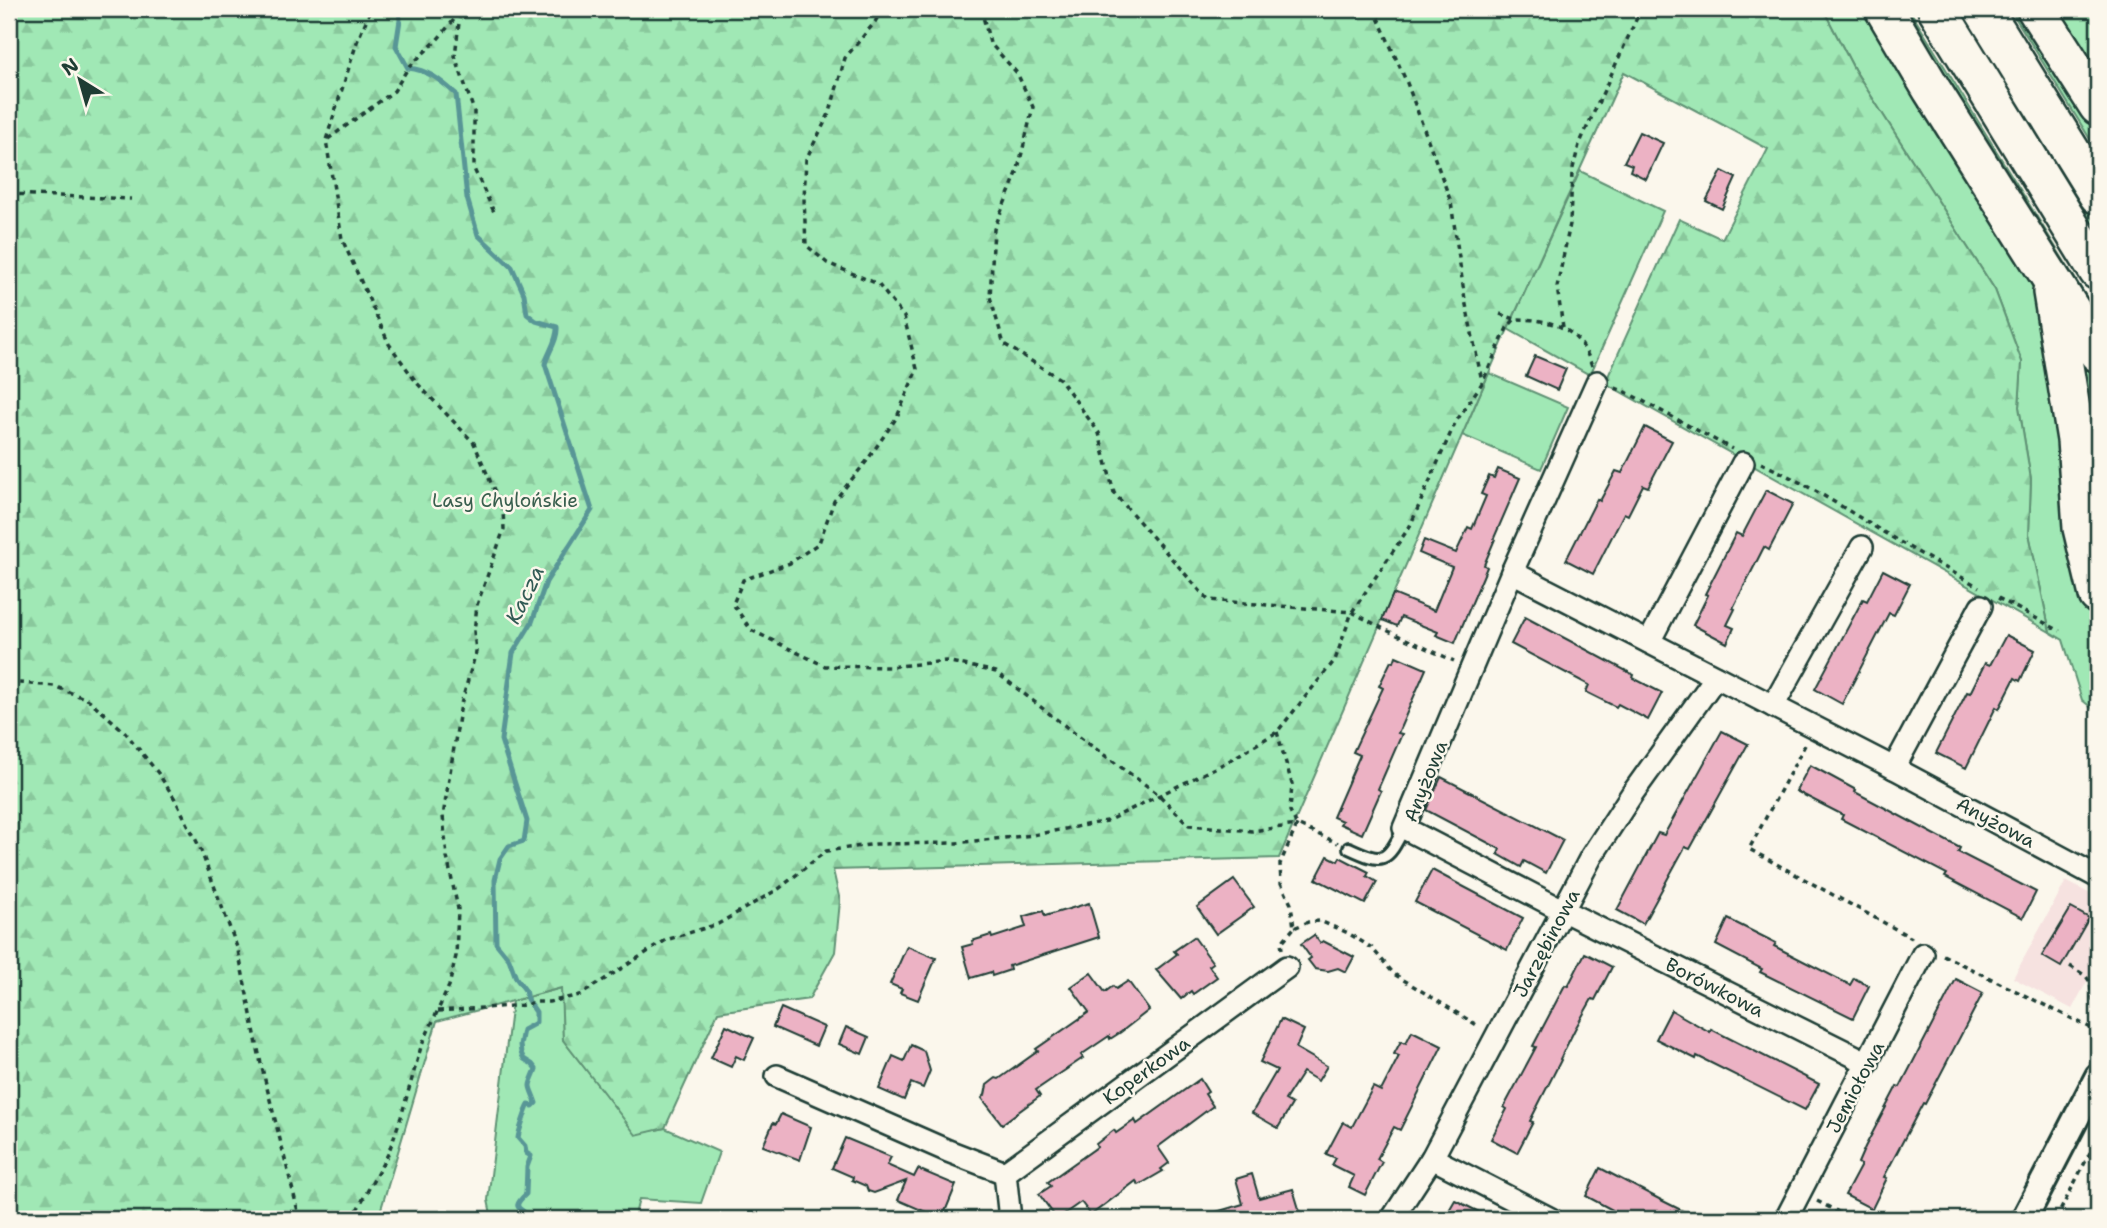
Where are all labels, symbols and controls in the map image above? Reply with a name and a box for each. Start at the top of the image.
north arrow [46,46,116,116]
text: N [57,52,84,81]
park label: Lasy Chylońskie [432,488,578,513]
water label: Kacza [499,561,551,629]
street label: Anyżowa [1398,737,1453,826]
street label: Anyżowa [1952,791,2040,854]
street label: Jarzębinowa [1507,884,1586,1002]
street label: Borówkowa [1661,952,1768,1023]
street label: Koperkowa [1098,1030,1195,1110]
street label: Jemiołowa [1821,1037,1890,1138]

